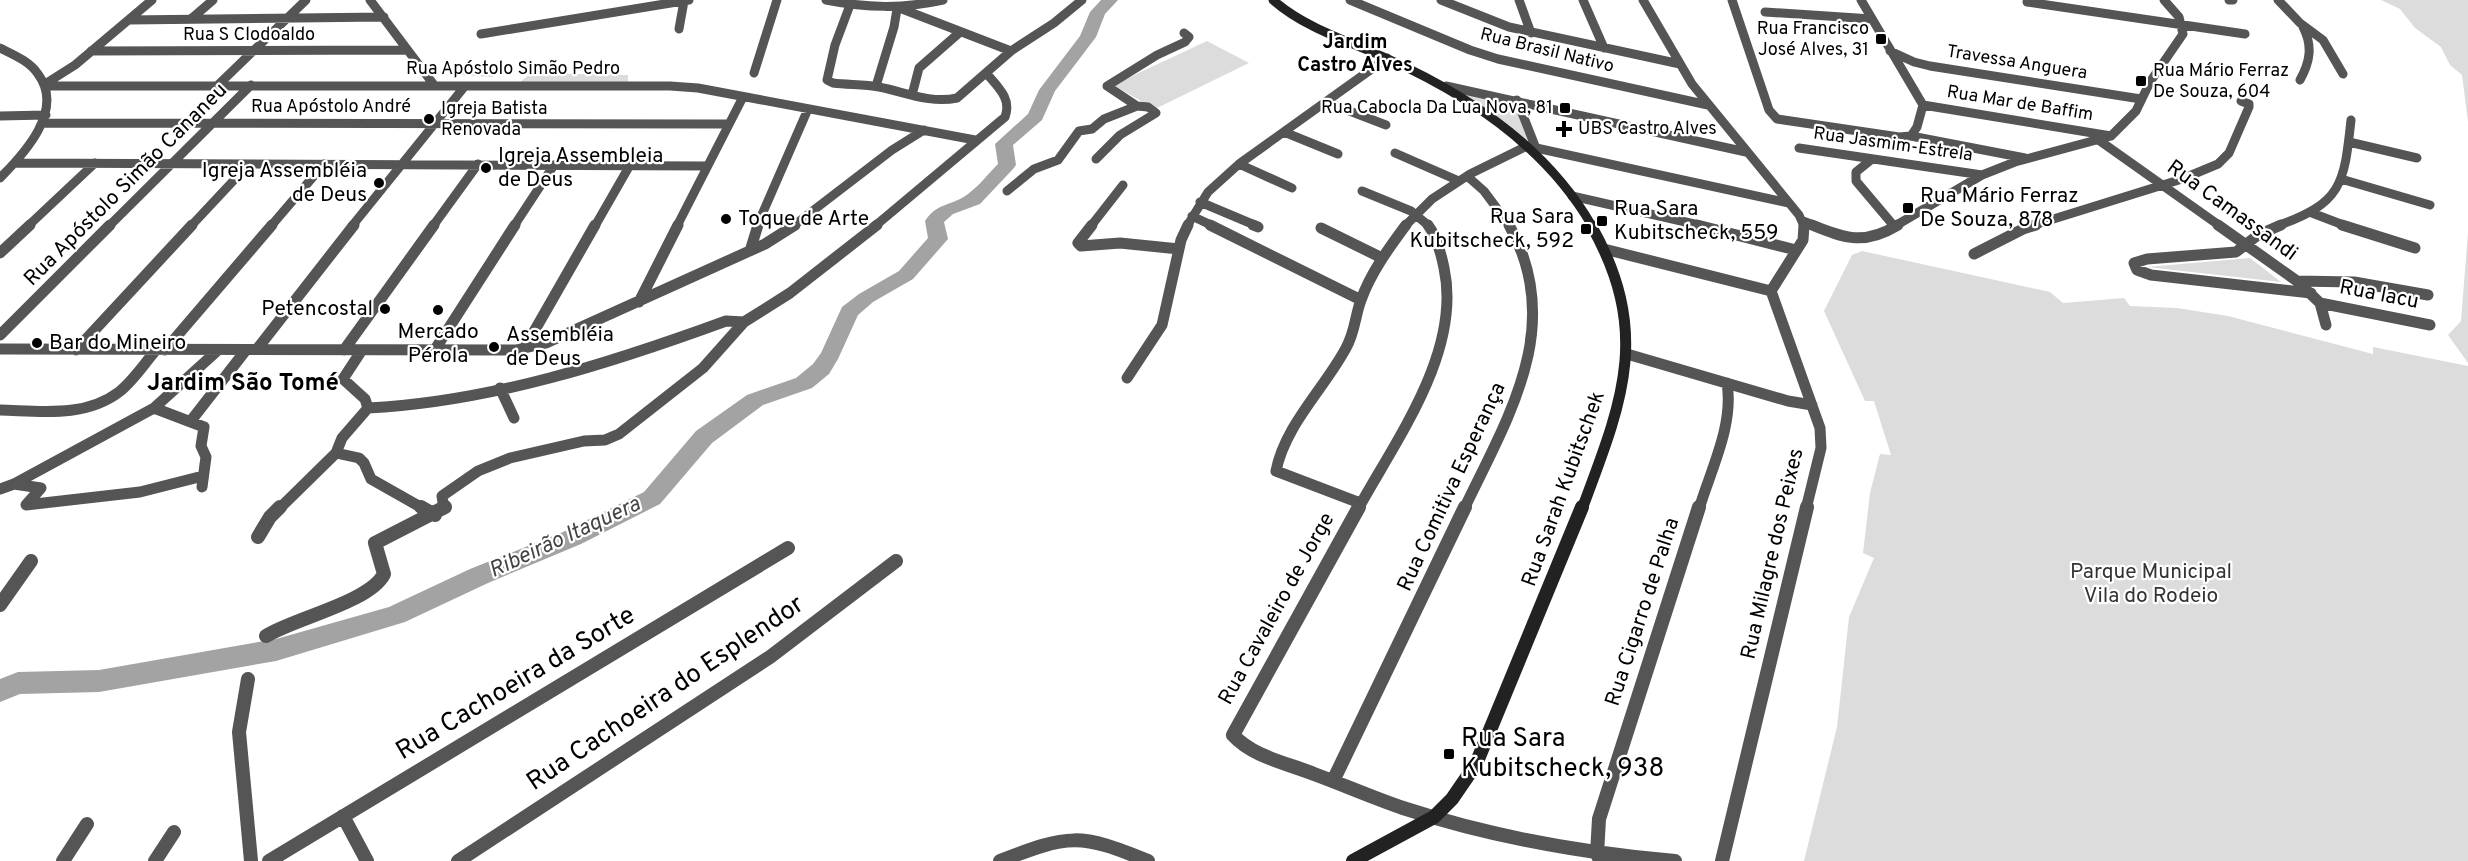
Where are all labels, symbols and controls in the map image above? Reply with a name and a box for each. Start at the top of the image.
place label: Rua Francisco José Alves, 31 [1757,18,1869,62]
street label: Rua Brasil Nativo [1478,23,1616,79]
street label: Rua S Clodoaldo [183,24,315,47]
district label: Jardim Castro Alves [1297,30,1413,79]
marker: Rua Francisco José Alves, 31 [1874,32,1888,46]
street label: Travessa Anguera [1945,41,2089,85]
street label: Rua Apóstolo Simão Pedro [406,58,620,81]
place label: Rua Mário Ferraz De Souza, 604 [2153,60,2289,104]
marker: Rua Mário Ferraz De Souza, 604 [2134,74,2148,88]
street label: Rua Apóstolo Simão Cananeu [19,78,233,292]
street label: Rua Mar de Baffim [1945,81,2095,127]
street label: Rua Apóstolo André [251,96,411,119]
place label: Rua Cabocla Da Lua Nova, 81 [1321,97,1553,120]
place label: Igreja Batista Renovada [441,98,547,142]
marker: Rua Cabocla Da Lua Nova, 81 [1558,101,1572,115]
marker: Igreja Batista Renovada [422,112,436,126]
place label: UBS Castro Alves [1578,118,1717,141]
marker: UBS Castro Alves [1555,120,1573,138]
street label: Rua Jasmim-Estrela [1812,122,1974,168]
place label: Igreja Assembleia de Deus [498,143,663,194]
street label: Rua Camassandi [2161,154,2303,268]
place label: Igreja Assembléia de Deus [202,158,367,209]
marker: Igreja Assembleia de Deus [479,161,493,175]
marker: Igreja Assembléia de Deus [372,176,386,190]
place label: Rua Mário Ferraz De Souza, 878 [1920,183,2079,234]
place label: Rua Sara Kubitscheck, 559 [1614,196,1779,247]
marker: Rua Mário Ferraz De Souza, 878 [1901,201,1915,215]
place label: Rua Sara Kubitscheck, 592 [1410,204,1574,255]
place label: Toque de Arte [738,206,869,233]
marker: Toque de Arte [719,212,733,226]
marker: Rua Sara Kubitscheck, 559 [1595,214,1609,228]
marker: Rua Sara Kubitscheck, 592 [1579,222,1593,236]
street label: Rua Iacu [2337,274,2421,316]
place label: Petencostal [261,296,373,323]
marker: Petencostal [378,302,392,316]
marker: Mercado Pérola [431,303,445,317]
place label: Mercado Pérola [397,319,479,370]
place label: Assembléia de Deus [506,322,614,373]
place label: Bar do Mineiro [49,330,186,357]
marker: Bar do Mineiro [30,336,44,350]
marker: Assembléia de Deus [487,340,501,354]
district label: Jardim São Tomé [147,369,339,399]
street label: Rua Comitiva Esperança [1392,378,1512,596]
street label: Rua Sarah Kubitschek [1516,387,1612,591]
street label: Rua Milagre dos Peixes [1736,446,1810,662]
water label: Ribeirão Itaquera [485,491,646,585]
street label: Rua Cavaleiro de Jorge [1213,508,1341,710]
street label: Rua Cigarro de Palha [1600,514,1686,710]
park label: Parque Municipal Vila do Rodeio [2070,559,2232,610]
street label: Rua Cachoeira do Esplendor [521,589,811,799]
street label: Rua Cachoeira da Sorte [390,599,642,769]
place label: Rua Sara Kubitscheck, 938 [1461,723,1664,786]
marker: Rua Sara Kubitscheck, 938 [1442,747,1456,761]

